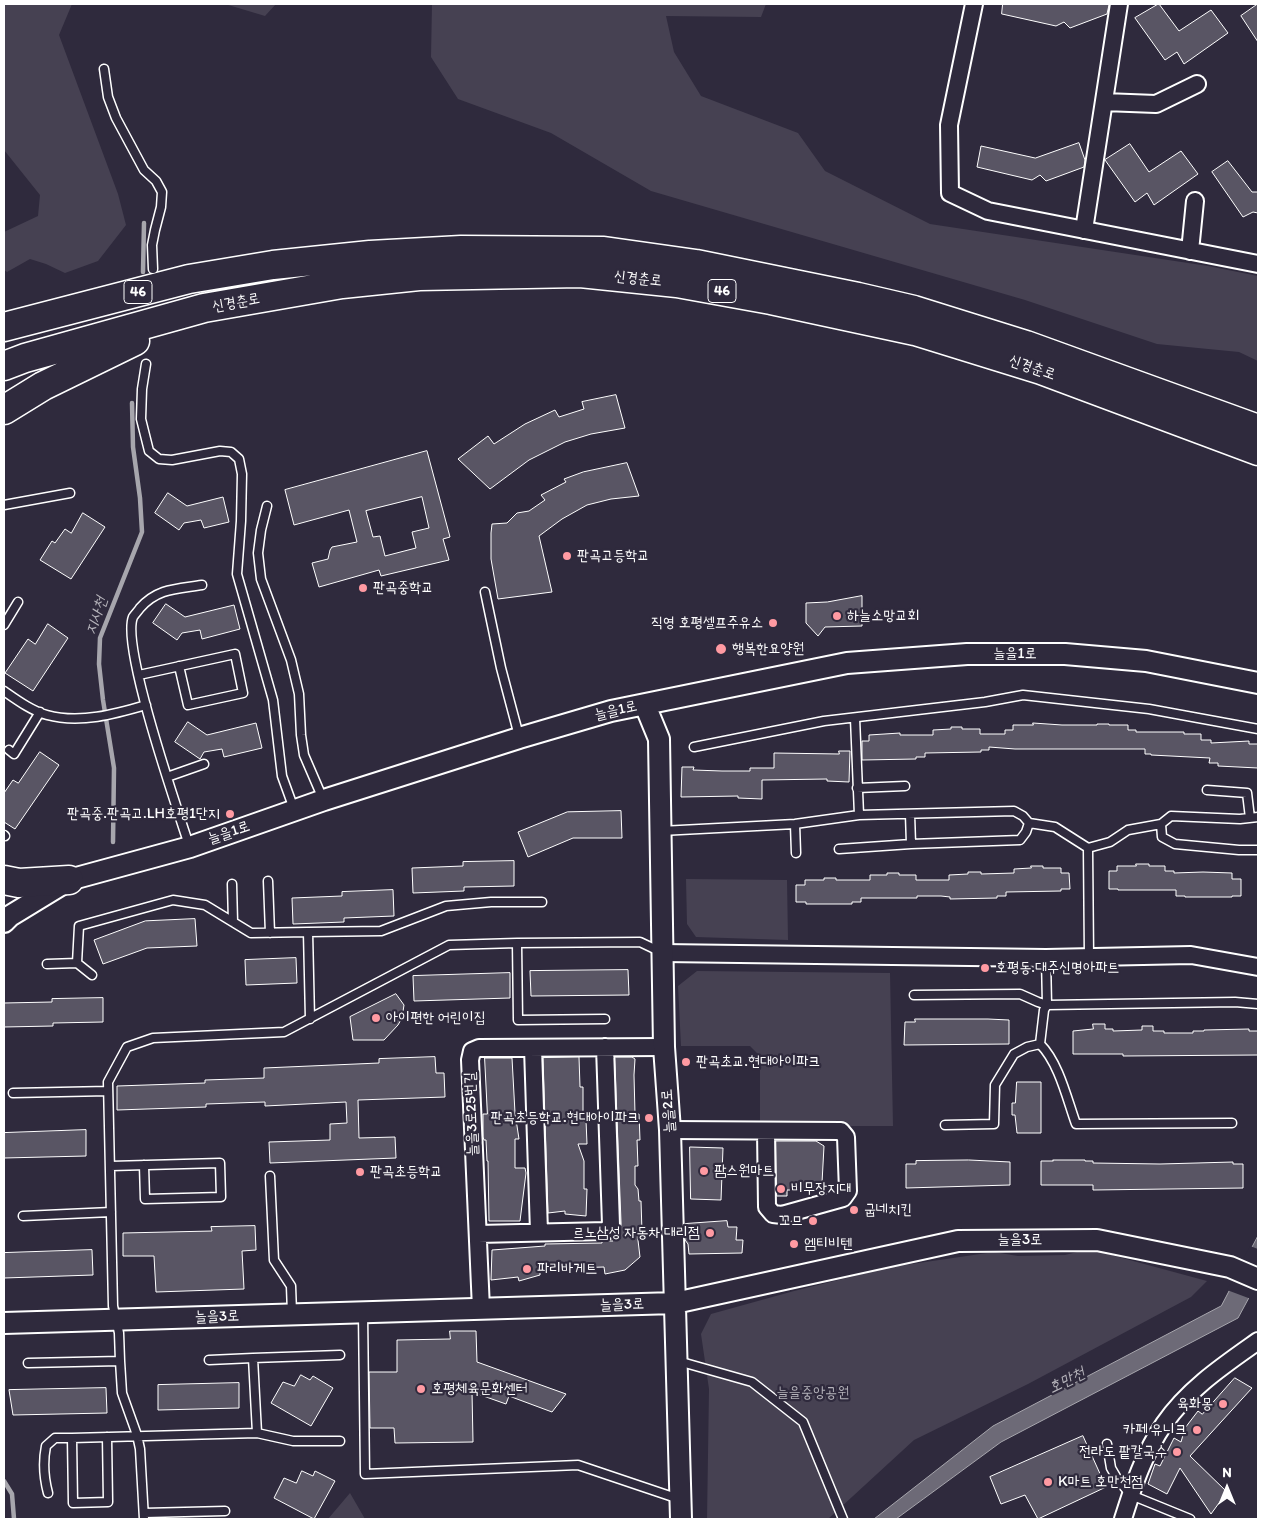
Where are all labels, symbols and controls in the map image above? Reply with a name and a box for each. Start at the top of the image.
street label: 신경춘로 [613,268,663,290]
road number: 46 [124,280,152,304]
road number: 46 [708,280,736,302]
street label: 신경춘로 [211,290,261,316]
street label: 신경춘로 [1006,352,1058,384]
place label: 판곡고등학교 [577,547,649,565]
marker: 판곡고등학교 [561,550,573,562]
place label: 판곡중학교 [373,579,433,597]
marker: 판곡중학교 [357,582,369,594]
water label: 지사천 [82,595,112,637]
place label: 하늘소망교회 [847,607,919,625]
marker: 하늘소망교회 [831,610,843,622]
place label: 직영 호평셀프주유소 [651,614,763,632]
marker: 직영 호평셀프주유소 [767,617,779,629]
place label: 행복한요양원 [732,640,804,658]
marker: 행복한요양원 [714,642,728,656]
street label: 늘을1로 [993,645,1037,663]
street label: 늘을1로 [593,697,639,725]
place label: 판곡중.판곡고.LH호평1단지 [67,805,220,823]
marker: 판곡중.판곡고.LH호평1단지 [224,808,236,820]
street label: 늘을1로 [206,817,252,849]
place label: 호평동.대주신명아파트 [995,959,1119,977]
marker: 호평동.대주신명아파트 [979,962,991,974]
place label: 아이편한 어린이집 [386,1009,486,1027]
marker: 아이편한 어린이집 [370,1012,382,1024]
place label: 판곡초교.현대아이파크 [696,1053,820,1071]
marker: 판곡초교.현대아이파크 [680,1056,692,1068]
street label: 늘을3로25번길 [462,1072,482,1156]
street label: 늘을2로 [658,1088,680,1134]
place label: 판곡초등학교.현대아이파크 [490,1109,639,1127]
marker: 판곡초등학교.현대아이파크 [643,1112,655,1124]
place label: 팜스원마트 [714,1162,774,1180]
place label: 판곡초등학교 [370,1163,442,1181]
marker: 팜스원마트 [698,1165,710,1177]
marker: 판곡초등학교 [354,1166,366,1178]
place label: 비무장지대 [791,1180,851,1198]
marker: 비무장지대 [775,1183,787,1195]
place label: 굽네치킨 [864,1201,912,1219]
marker: 굽네치킨 [848,1204,860,1216]
place label: 꼬므 [779,1212,803,1230]
marker: 꼬므 [807,1215,819,1227]
place label: 르노삼성 자동차 대리점 [573,1224,700,1242]
marker: 르노삼성 자동차 대리점 [704,1227,716,1239]
street label: 늘을3로 [998,1231,1042,1249]
place label: 엠티비텐 [804,1235,852,1253]
marker: 엠티비텐 [788,1238,800,1250]
place label: 파리바게트 [537,1260,597,1278]
marker: 파리바게트 [521,1263,533,1275]
street label: 늘을3로 [600,1295,644,1315]
street label: 늘을3로 [195,1307,239,1327]
water label: 호만천 [1045,1364,1089,1398]
place label: 호평체육문화센터 [431,1380,528,1398]
marker: 호평체육문화센터 [415,1383,427,1395]
park label: 늘을중앙공원 [777,1384,849,1402]
place label: 육화몽 [1177,1395,1213,1413]
marker: 육화몽 [1217,1398,1229,1410]
place label: 카페 유니크 [1123,1421,1187,1439]
marker: 카페 유니크 [1191,1424,1203,1436]
place label: 전라도 팥칼국수 [1079,1443,1167,1461]
marker: 전라도 팥칼국수 [1171,1446,1183,1458]
north arrow [1202,1463,1252,1513]
text: N [1222,1464,1232,1481]
place label: K마트 호만천점 [1058,1473,1143,1491]
marker: K마트 호만천점 [1042,1476,1054,1488]

